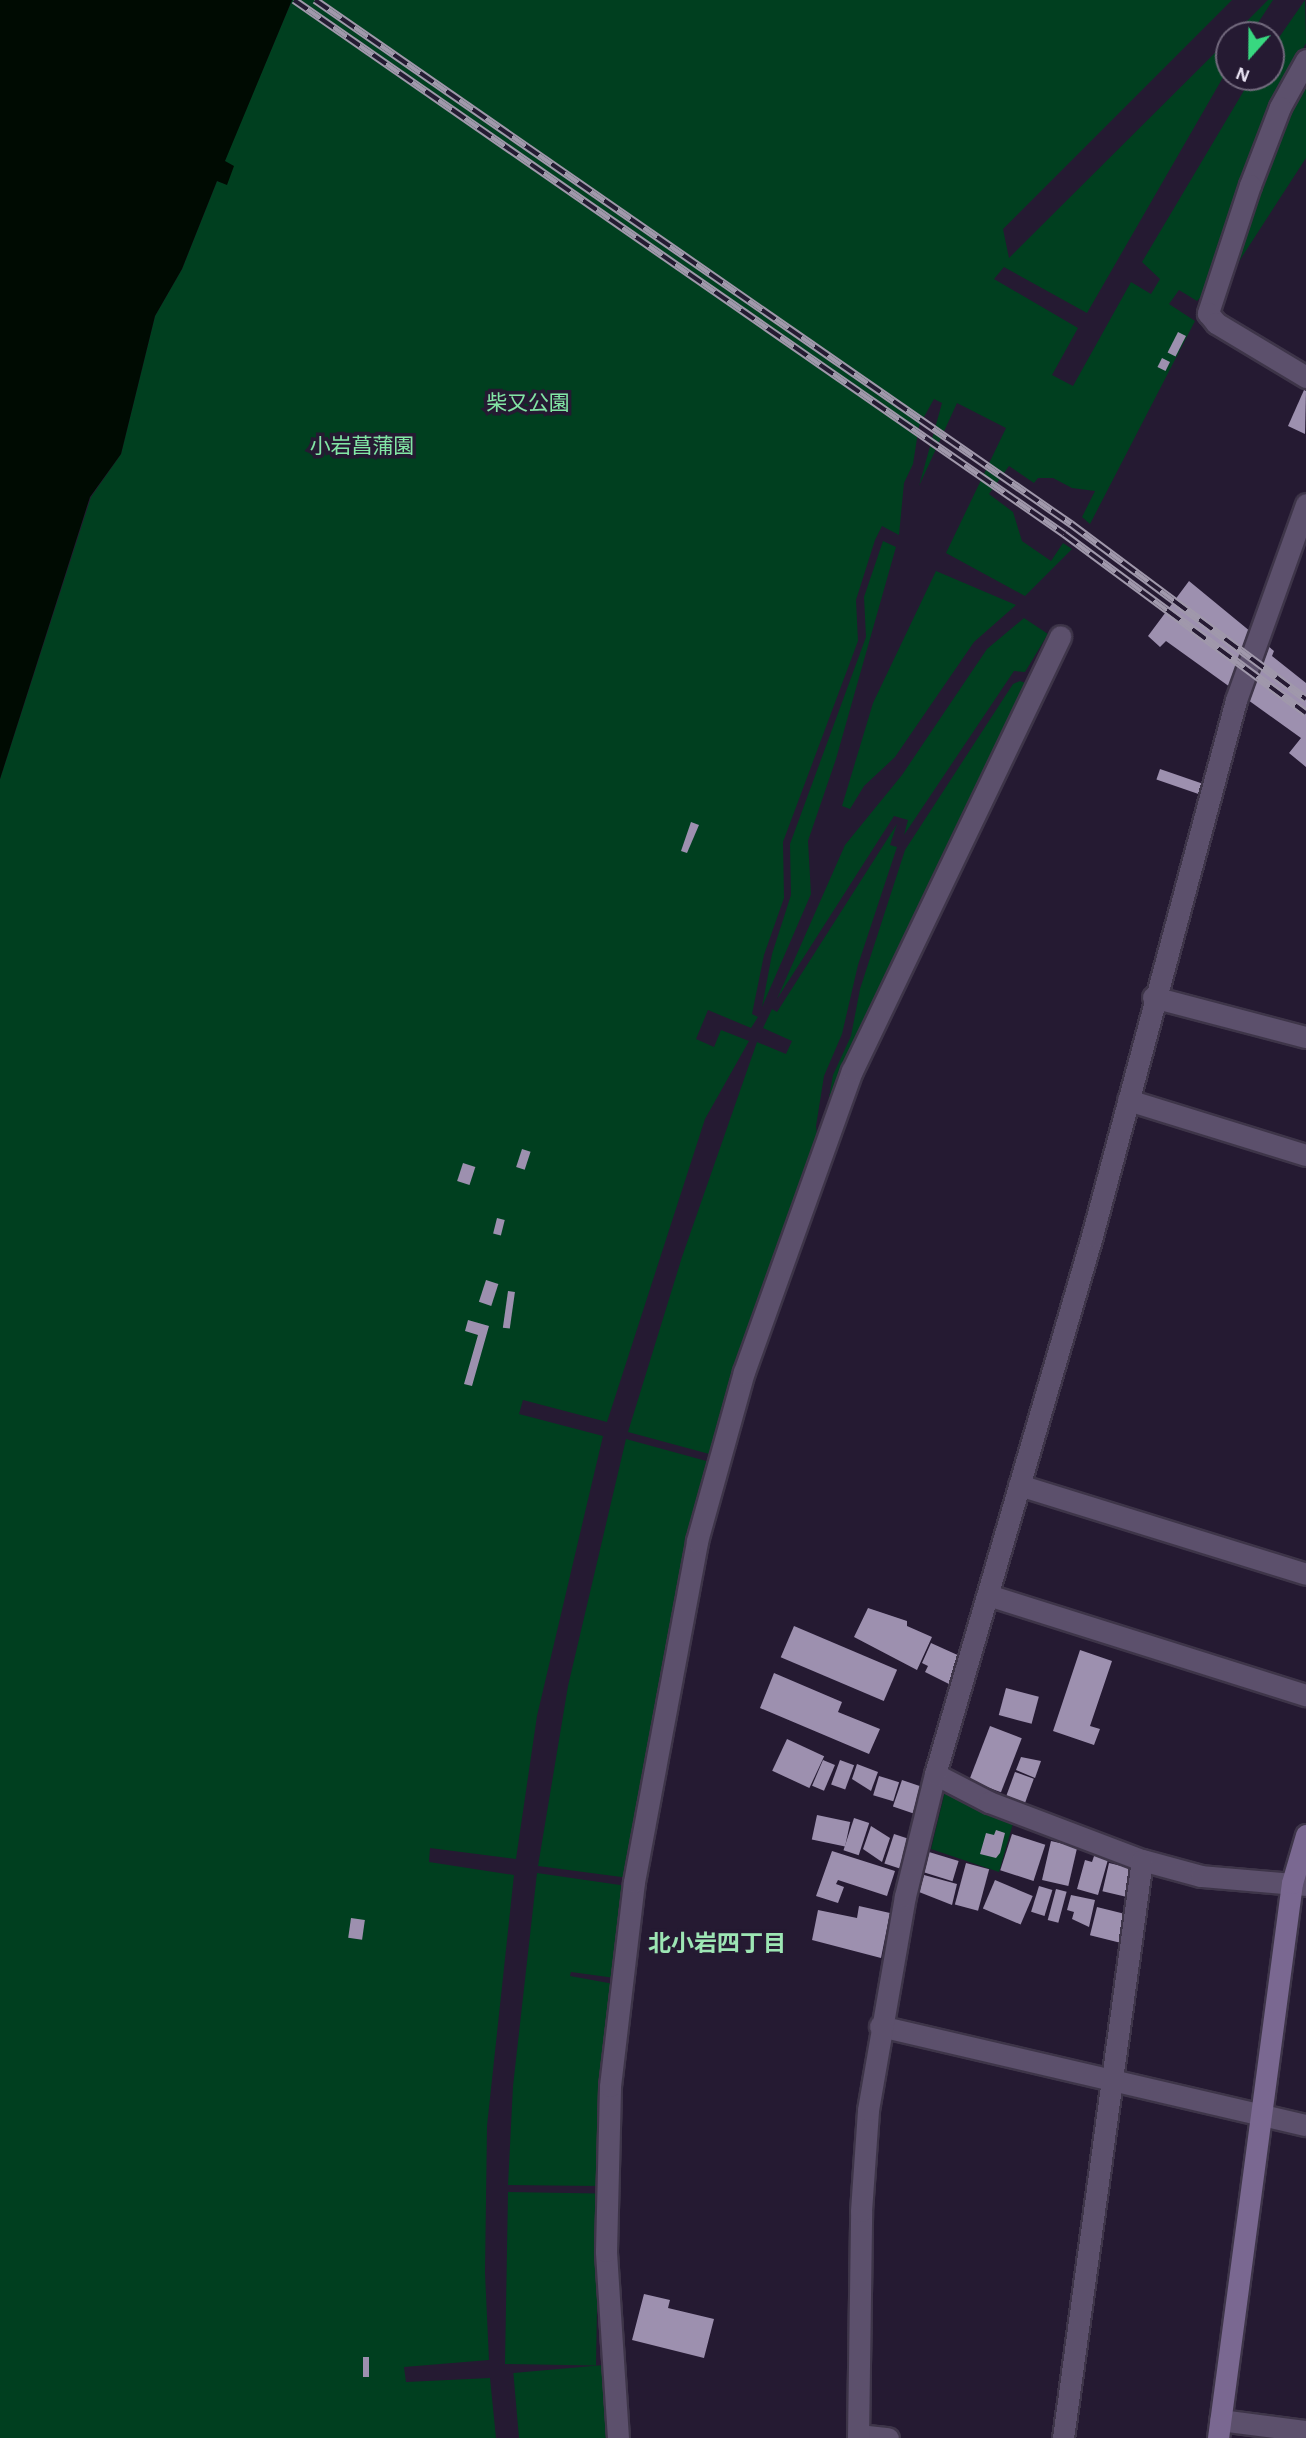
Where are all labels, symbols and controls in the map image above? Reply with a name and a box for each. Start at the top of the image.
north arrow [1215,21,1285,91]
text: N [1233,63,1253,85]
park label: 柴又公園 [486,391,570,417]
park label: 小岩菖蒲園 [310,434,414,460]
district label: 北小岩四丁目 [648,1931,786,1959]

